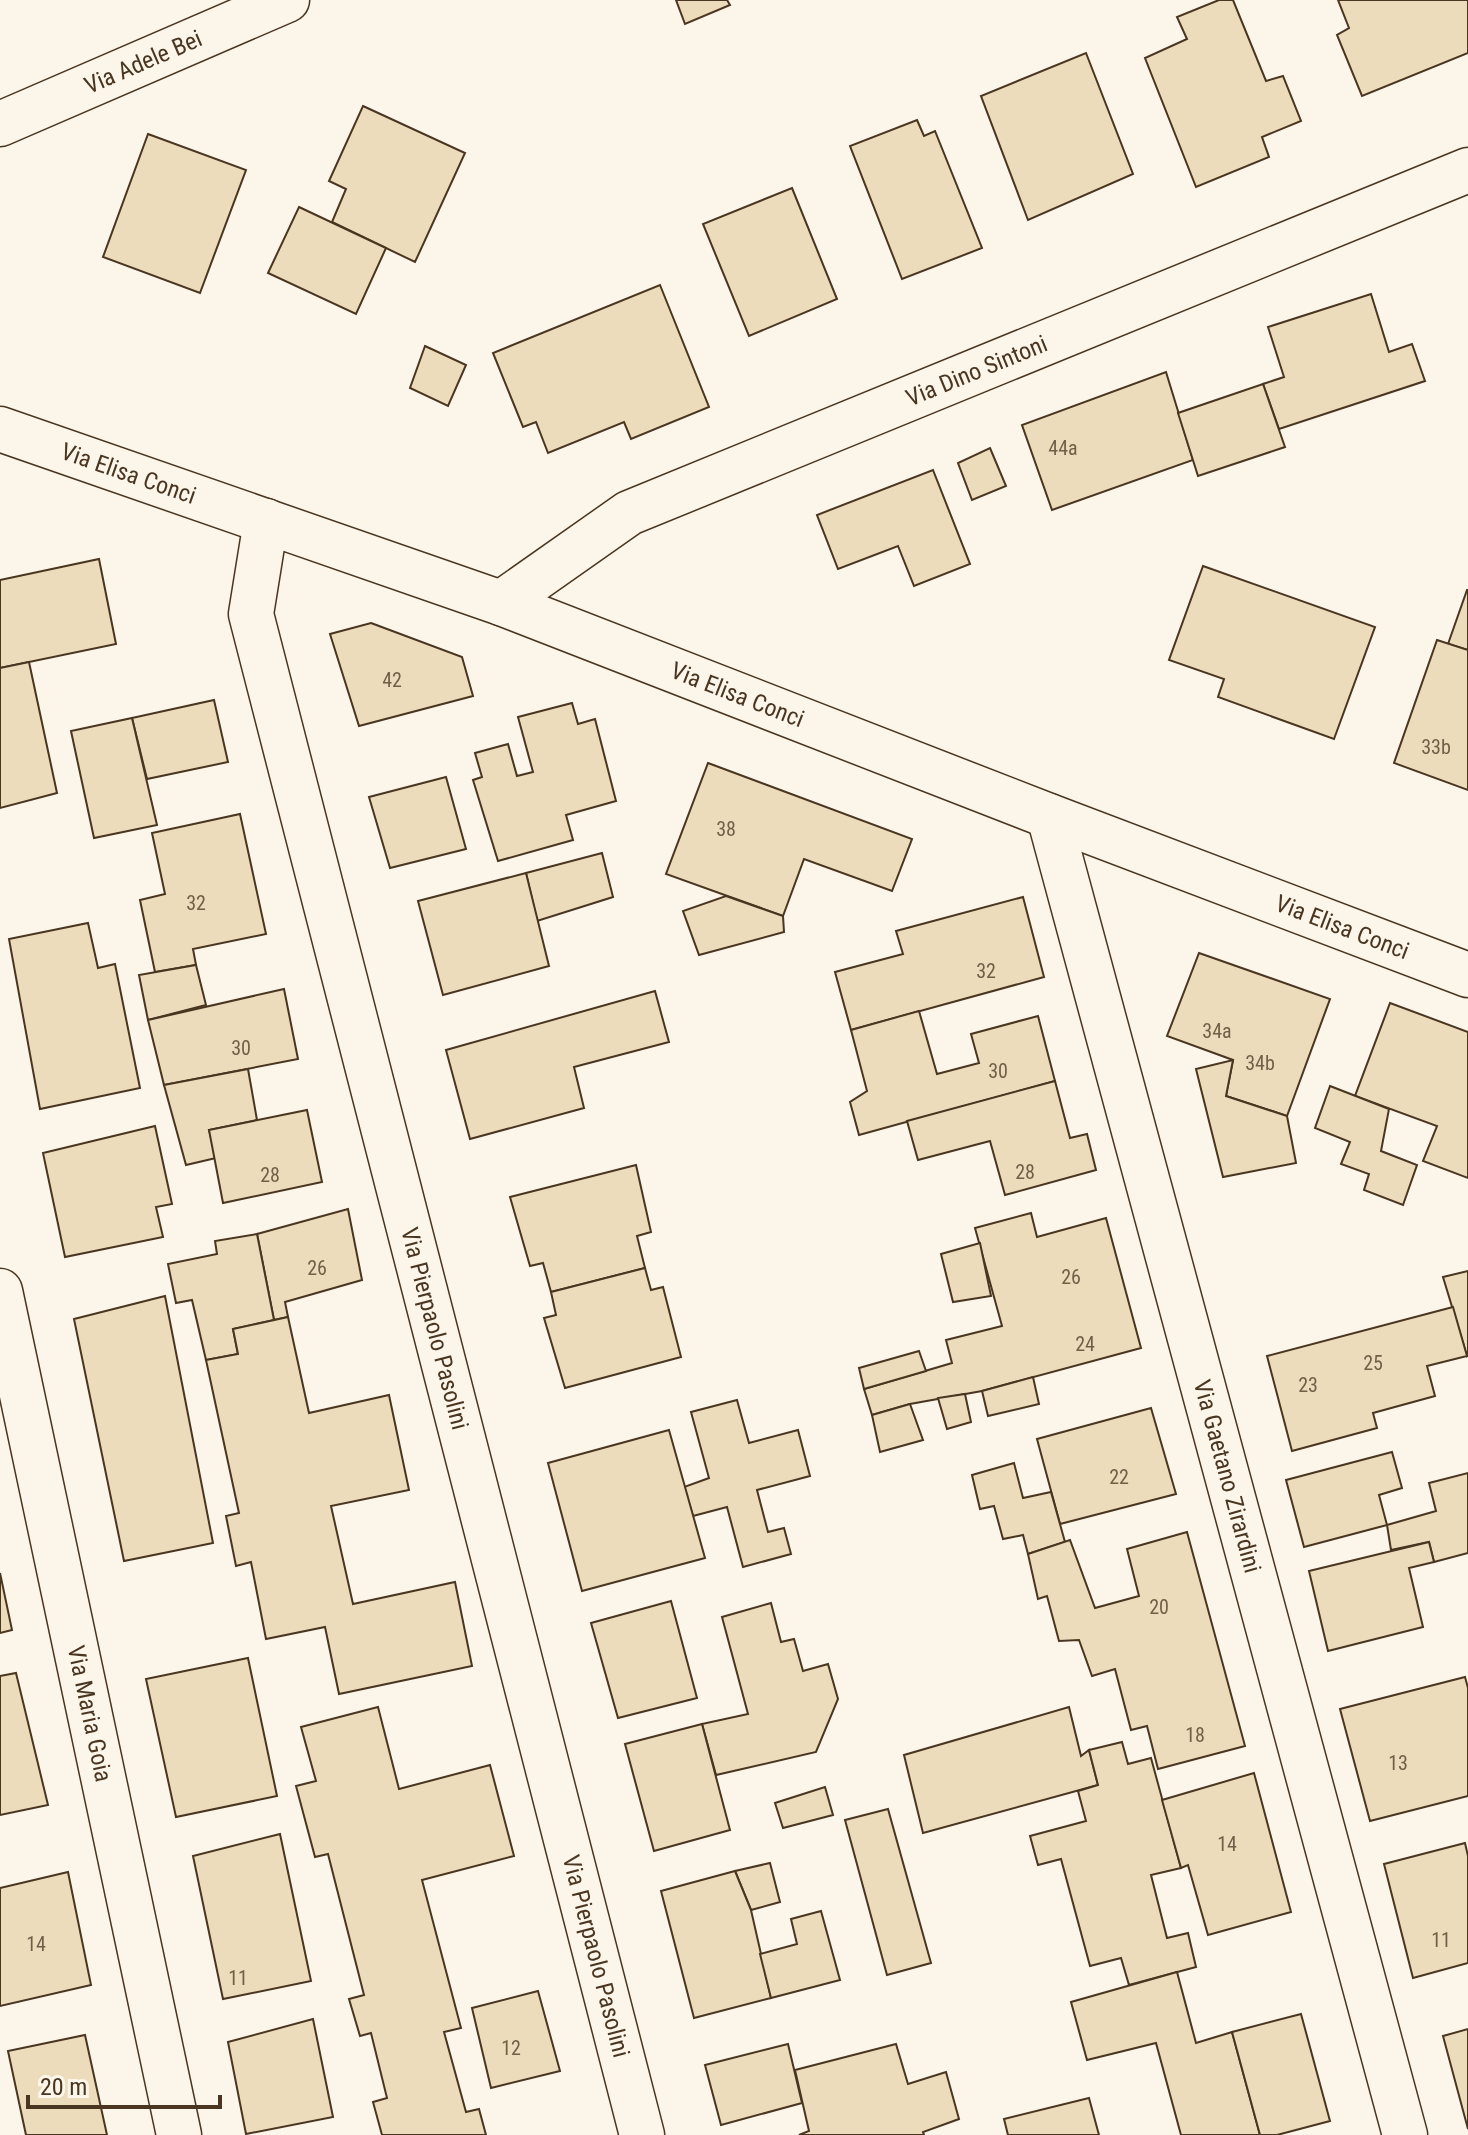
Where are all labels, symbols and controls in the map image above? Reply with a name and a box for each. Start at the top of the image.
street label: Via Adele Bei [80,24,206,100]
street label: Via Dino Sintoni [902,330,1051,412]
house number: 44a [1048,436,1078,460]
street label: Via Elisa Conci [57,437,200,510]
street label: Via Elisa Conci [667,656,808,733]
house number: 42 [382,668,402,692]
house number: 33b [1421,735,1451,759]
house number: 38 [716,817,736,841]
street label: Via Elisa Conci [1272,889,1413,965]
house number: 32 [186,891,206,915]
house number: 32 [976,959,996,983]
house number: 34a [1202,1019,1232,1043]
house number: 30 [231,1036,251,1060]
house number: 34b [1245,1051,1275,1075]
house number: 30 [988,1059,1008,1083]
house number: 28 [1015,1160,1035,1184]
house number: 28 [260,1163,280,1187]
street label: Via Pierpaolo Pasolini [395,1225,474,1433]
house number: 26 [307,1256,327,1280]
house number: 26 [1061,1265,1081,1289]
house number: 24 [1075,1332,1095,1356]
house number: 25 [1363,1351,1383,1375]
house number: 23 [1298,1373,1318,1397]
street label: Via Gaetano Zirardini [1188,1377,1267,1576]
house number: 22 [1109,1465,1129,1489]
house number: 20 [1149,1595,1169,1619]
street label: Via Maria Goia [62,1643,118,1784]
house number: 18 [1185,1723,1205,1747]
house number: 13 [1388,1751,1408,1775]
house number: 14 [1217,1832,1237,1856]
street label: Via Pierpaolo Pasolini [557,1852,635,2060]
house number: 11 [1431,1928,1451,1952]
house number: 14 [26,1932,46,1956]
house number: 11 [228,1966,248,1990]
house number: 12 [501,2036,521,2060]
scale bar [28,2059,220,2109]
text: 20 m [40,2073,87,2101]

